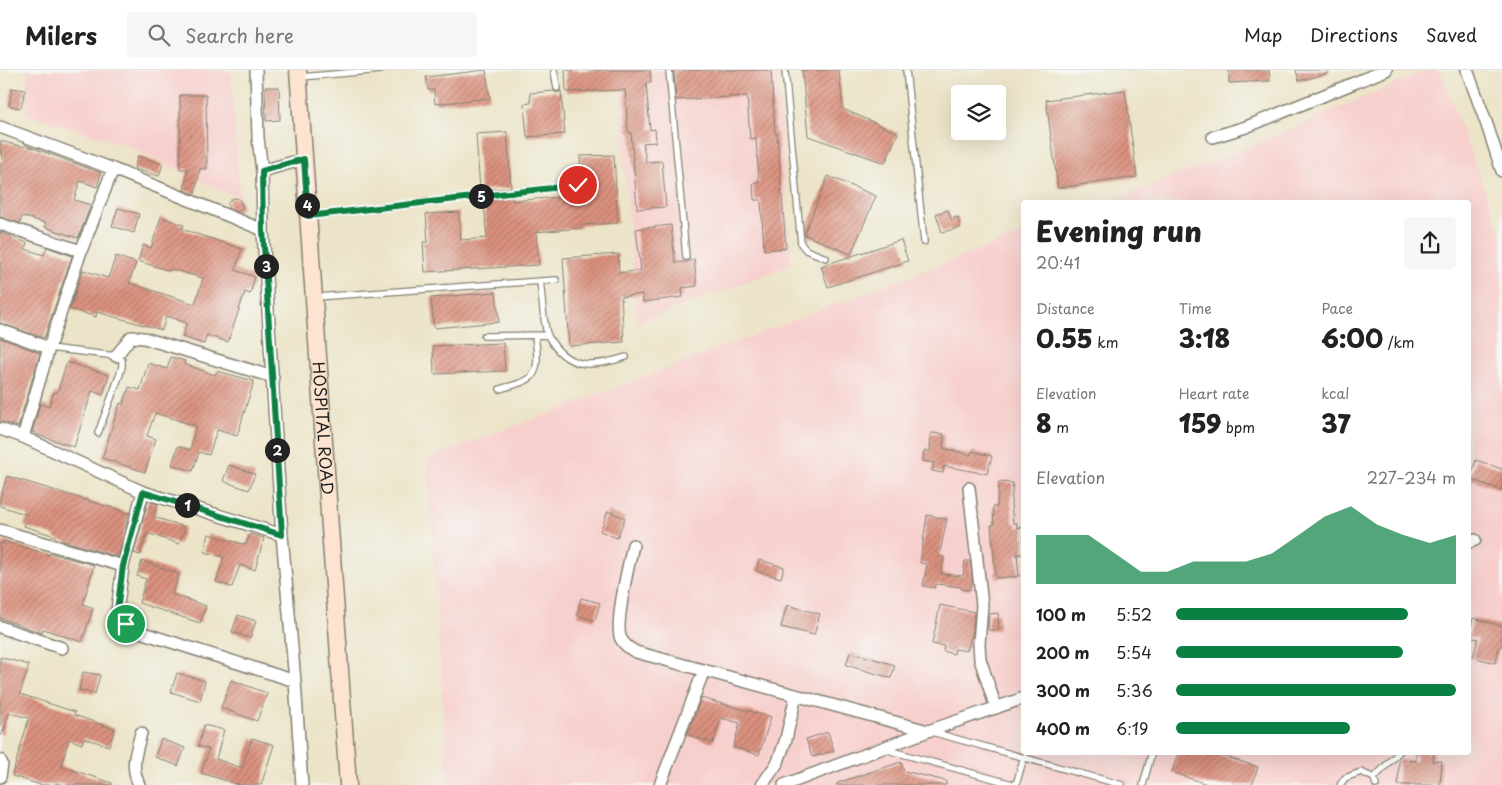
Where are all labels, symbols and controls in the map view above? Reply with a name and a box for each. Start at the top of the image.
search box [127,12,477,57]
text: Milers [25,17,97,53]
icon: search [145,21,173,49]
text: Search here [185,21,294,49]
text: Map [1244,21,1282,48]
text: Directions [1310,21,1398,48]
text: Saved [1426,21,1477,48]
map controls [951,85,1006,140]
button: layers [951,85,1006,140]
pin [557,164,599,206]
icon: check [564,171,592,199]
pin: 5 [468,184,494,208]
text: 5 [477,186,486,207]
pin: 4 [294,192,320,218]
text: 4 [303,195,312,216]
text: Evening run [1036,209,1202,252]
button: share [1404,217,1456,269]
text: 20:41 [1036,250,1080,274]
pin: 3 [254,254,278,278]
text: 3 [262,256,271,277]
text: Distance [1036,298,1095,319]
text: Time [1179,298,1212,319]
text: Pace [1321,298,1353,319]
text: 0.55 [1036,319,1093,357]
text: 3:18 [1179,319,1230,357]
text: 6:00 [1321,319,1383,357]
text: km [1093,332,1118,353]
text: /km [1383,332,1415,353]
street label: HOSPITAL ROAD [307,361,341,495]
text: Elevation [1036,383,1096,404]
text: Heart rate [1179,383,1249,404]
text: kcal [1321,383,1349,404]
text: 8 [1036,404,1052,442]
text: 159 [1179,404,1221,442]
text: 37 [1321,404,1350,442]
text: m [1052,417,1069,438]
text: bpm [1221,417,1255,438]
pin: 2 [264,438,290,462]
text: 2 [273,440,282,461]
text: Elevation [1036,465,1105,489]
text: 227–234 m [1367,465,1456,489]
pin: 1 [174,492,200,518]
text: 1 [184,495,191,516]
text: 100 m [1036,602,1086,626]
text: 5:52 [1116,602,1152,626]
pin [105,603,147,645]
icon: arrive [112,610,140,638]
text: 200 m [1036,640,1090,664]
text: 5:54 [1116,640,1152,664]
text: 300 m [1036,678,1090,702]
text: 5:36 [1116,678,1153,702]
text: 400 m [1036,716,1090,740]
text: 6:19 [1116,716,1148,740]

